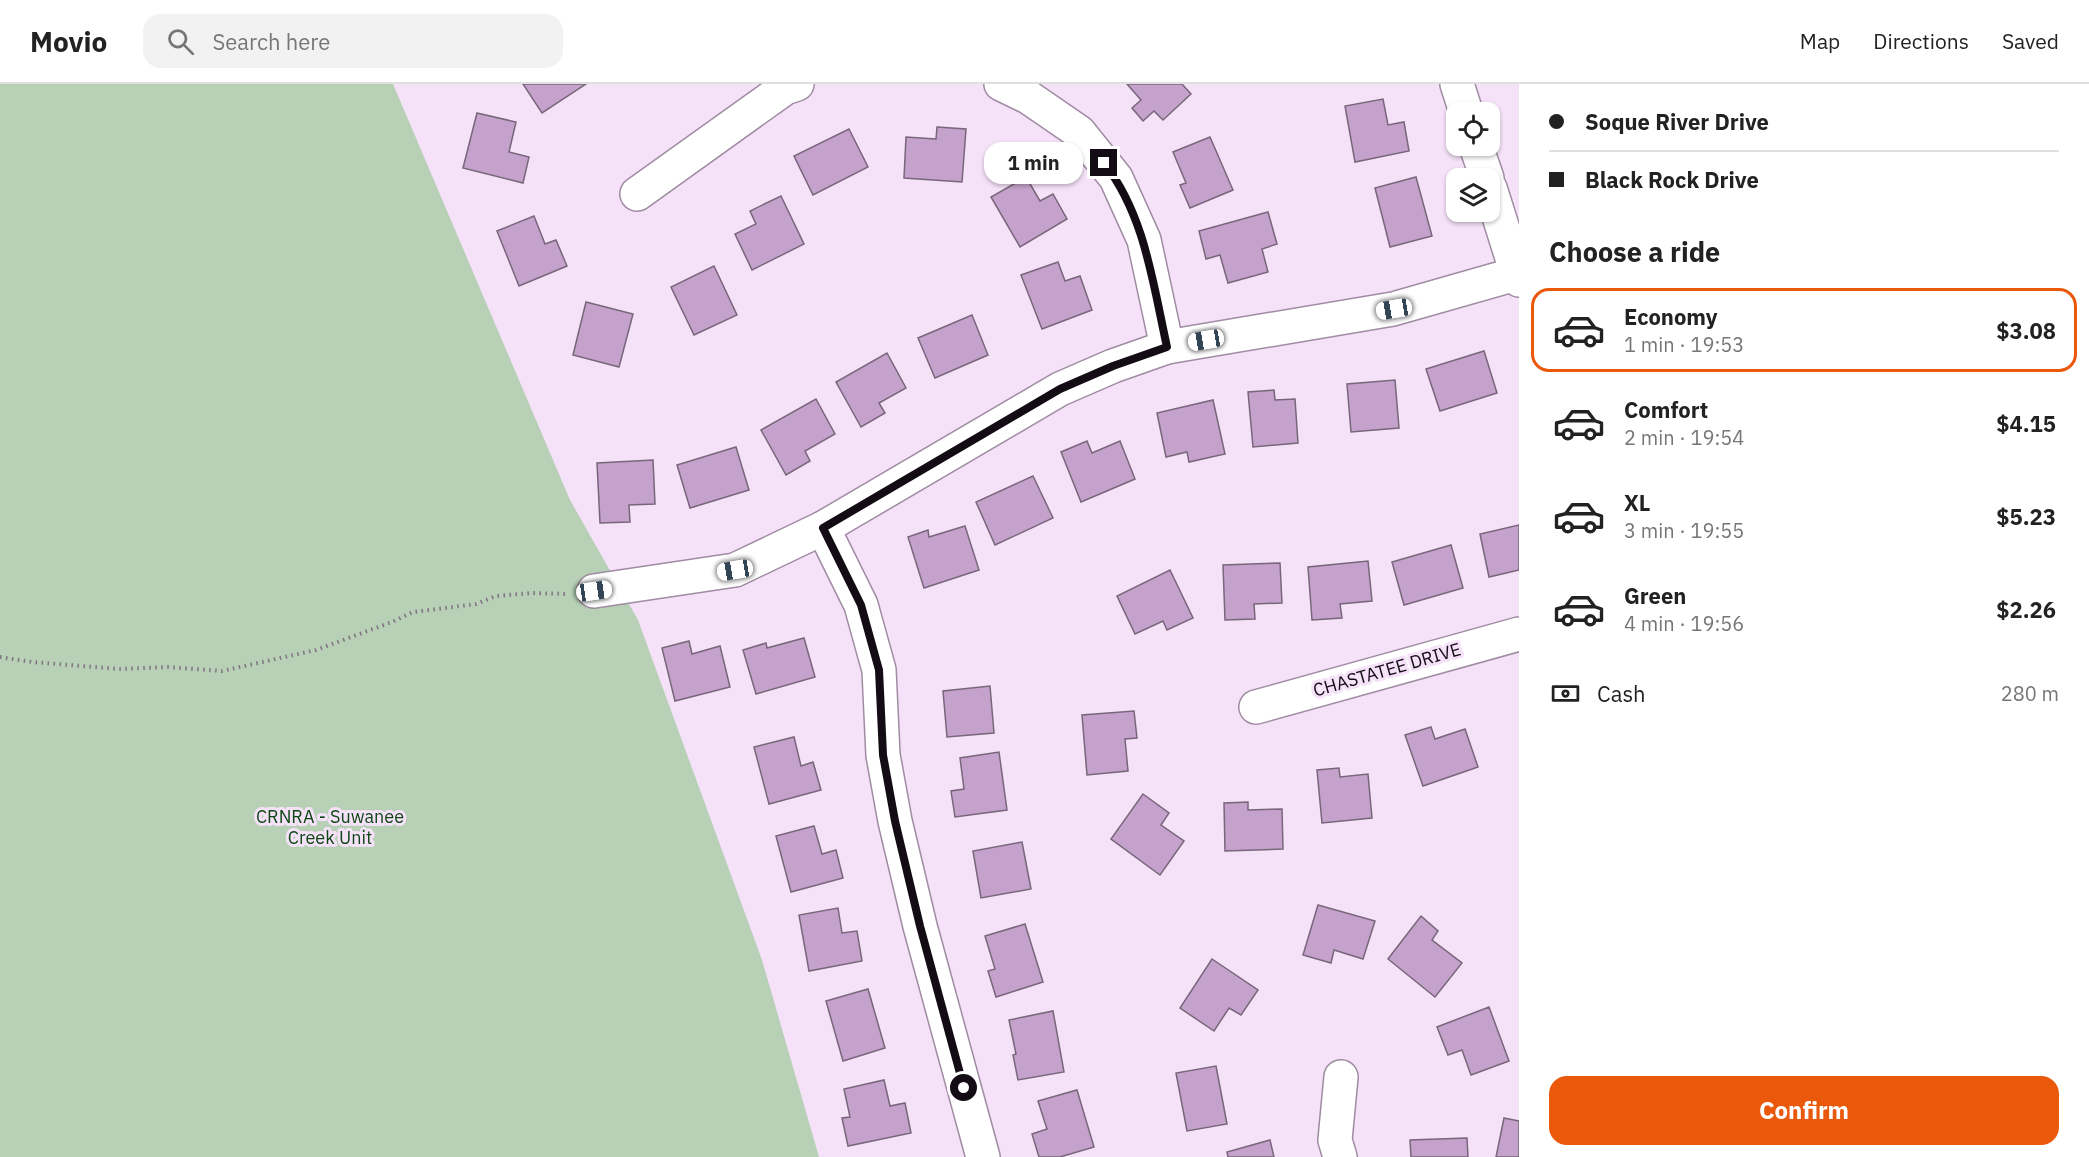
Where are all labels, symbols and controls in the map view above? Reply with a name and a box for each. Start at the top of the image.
search box [143,14,563,68]
text: Movio [30,23,107,60]
icon: search [164,25,197,58]
text: Search here [212,27,330,56]
text: Map [1800,27,1840,55]
text: Directions [1873,27,1969,55]
text: Saved [2002,27,2059,55]
map controls [1446,102,1500,222]
button: locate [1446,102,1500,156]
text: Soque River Drive [1585,107,1769,136]
callout: 1 min [984,142,1083,184]
text: 1 min [1007,149,1060,176]
route end [1090,149,1117,176]
text: Black Rock Drive [1585,165,1759,194]
button: layers [1446,168,1500,222]
text: Choose a ride [1549,234,1720,269]
car [1375,297,1413,321]
text: Economy [1624,302,1718,331]
icon: car [1552,303,1606,357]
text: $3.08 [1996,316,2056,345]
car [1187,328,1225,352]
text: 1 min · 19:53 [1624,331,1744,358]
text: Comfort [1624,395,1708,424]
icon: car [1552,396,1606,450]
text: $4.15 [1996,409,2056,438]
text: 2 min · 19:54 [1624,424,1744,451]
text: XL [1624,488,1650,517]
icon: car [1552,489,1606,543]
text: $5.23 [1996,502,2056,531]
text: 3 min · 19:55 [1624,517,1744,544]
car [716,558,754,582]
car [575,580,613,602]
text: Green [1624,581,1686,610]
icon: car [1552,582,1606,636]
text: $2.26 [1996,595,2056,624]
text: 4 min · 19:56 [1624,610,1744,637]
street label: CHASTATEE DRIVE [1310,637,1464,702]
icon: cash [1549,677,1582,710]
text: Cash [1597,679,1646,708]
text: 280 m [2001,680,2059,707]
park label: CRNRA - Suwanee Creek Unit [256,805,404,849]
route start [950,1074,977,1101]
button: Confirm [1549,1076,2059,1145]

